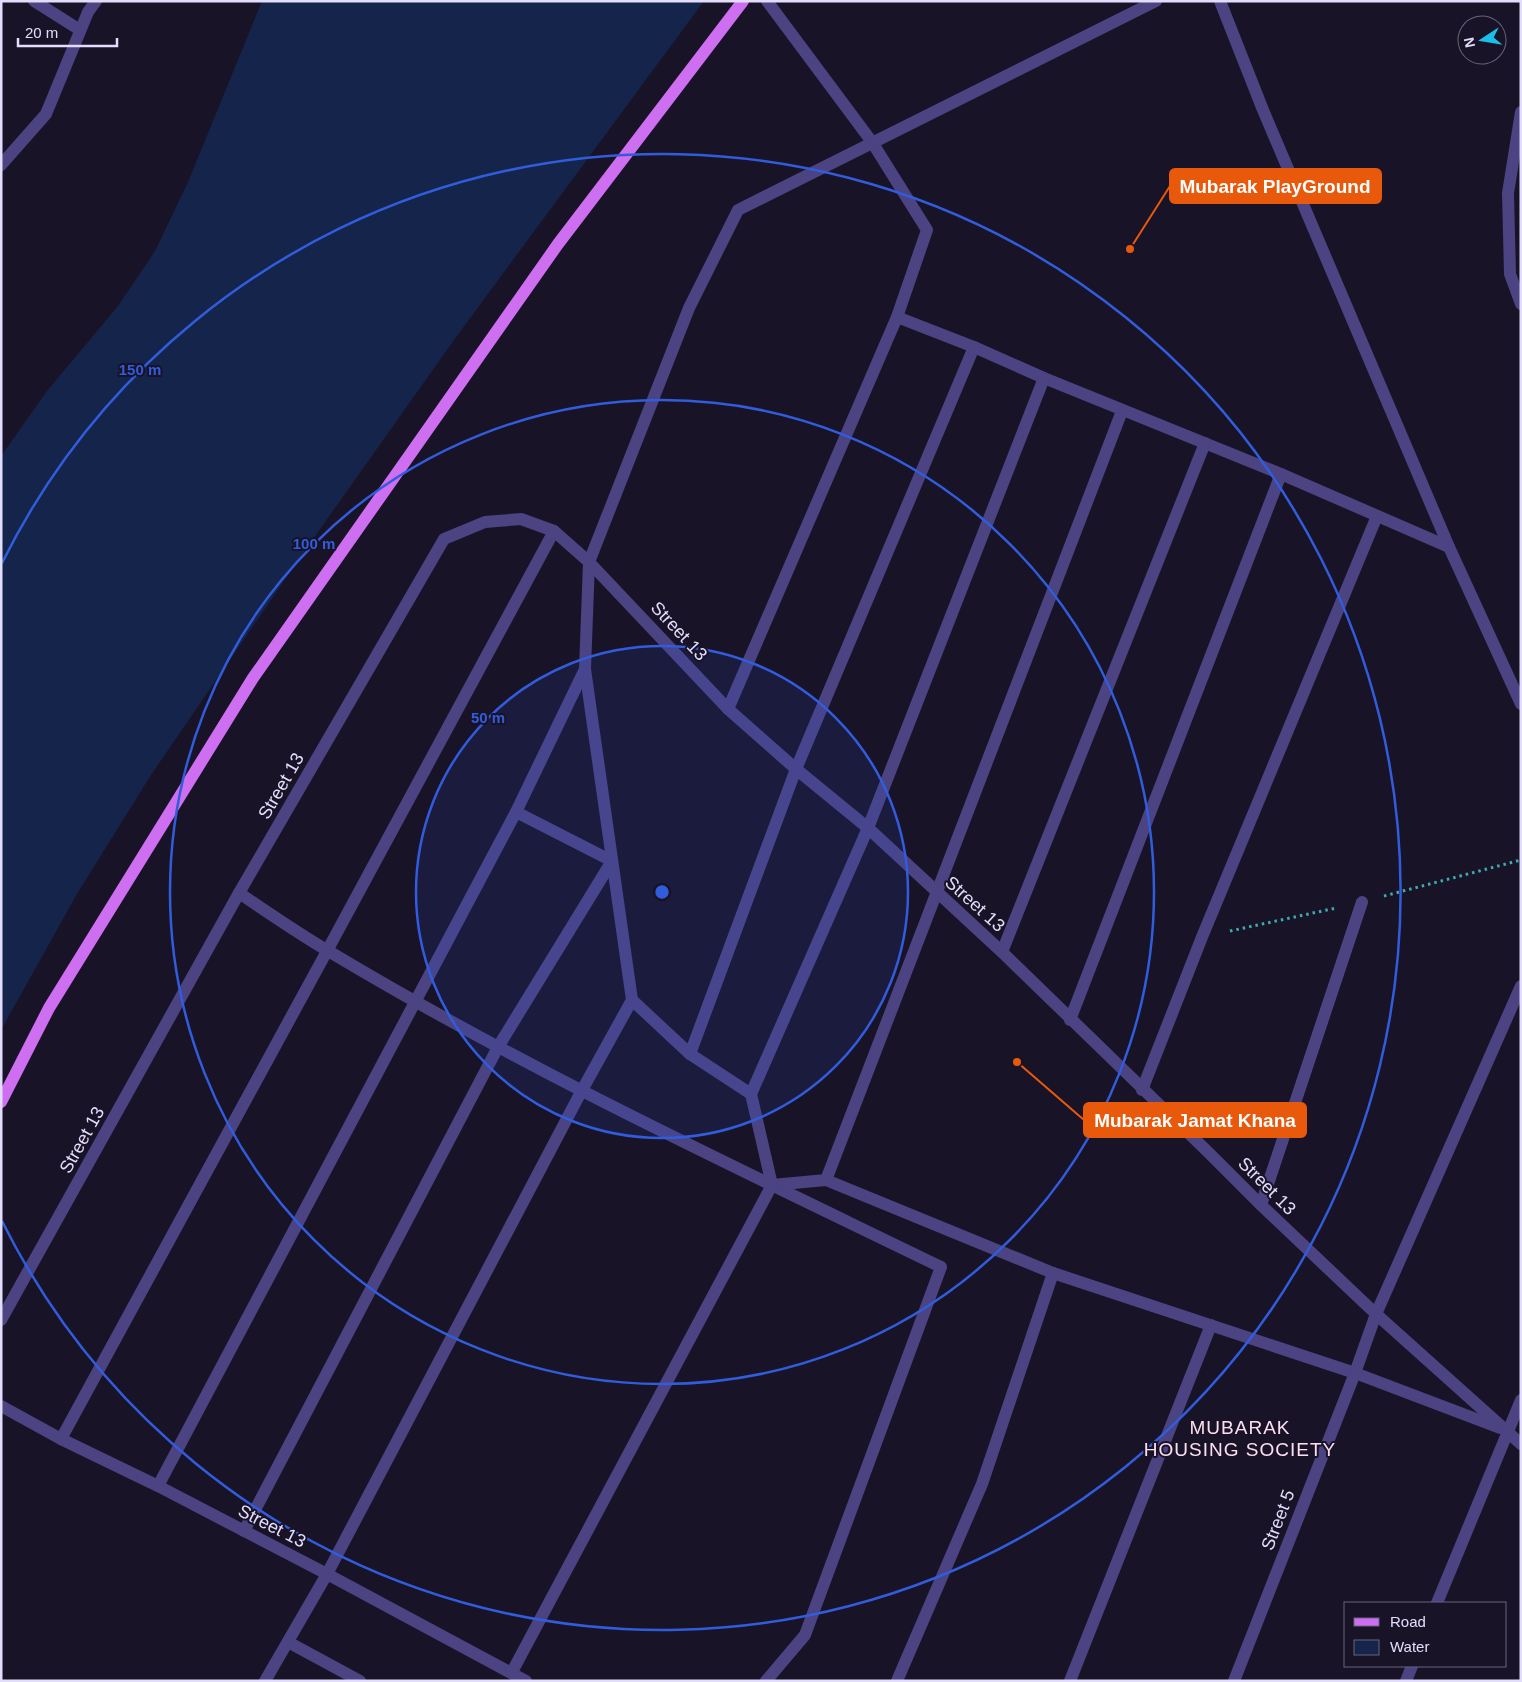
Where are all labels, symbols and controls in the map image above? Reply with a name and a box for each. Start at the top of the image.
scale bar [18,15,116,47]
north arrow [1457,15,1507,65]
text: 20 m [25,24,58,41]
text: N [1460,36,1478,49]
callout: Mubarak PlayGround [1170,169,1381,203]
text: Mubarak PlayGround [1179,176,1371,197]
text: 150 m [119,361,161,378]
text: 100 m [293,535,335,552]
street label: Street 13 [647,597,711,665]
text: 50 m [471,709,505,726]
street label: Street 13 [254,749,308,823]
street label: Street 13 [941,872,1009,936]
centre of rings [653,883,671,901]
street label: Street 13 [56,1103,108,1177]
callout: Mubarak Jamat Khana [1084,1103,1306,1137]
text: Mubarak Jamat Khana [1094,1110,1296,1131]
street label: Street 13 [1234,1153,1300,1219]
district label: MUBARAK HOUSING SOCIETY [1144,1417,1336,1460]
street label: Street 5 [1257,1487,1299,1553]
street label: Street 13 [235,1501,309,1551]
legend [1344,1602,1507,1667]
text: Road [1390,1613,1426,1630]
text: Water [1390,1638,1429,1655]

